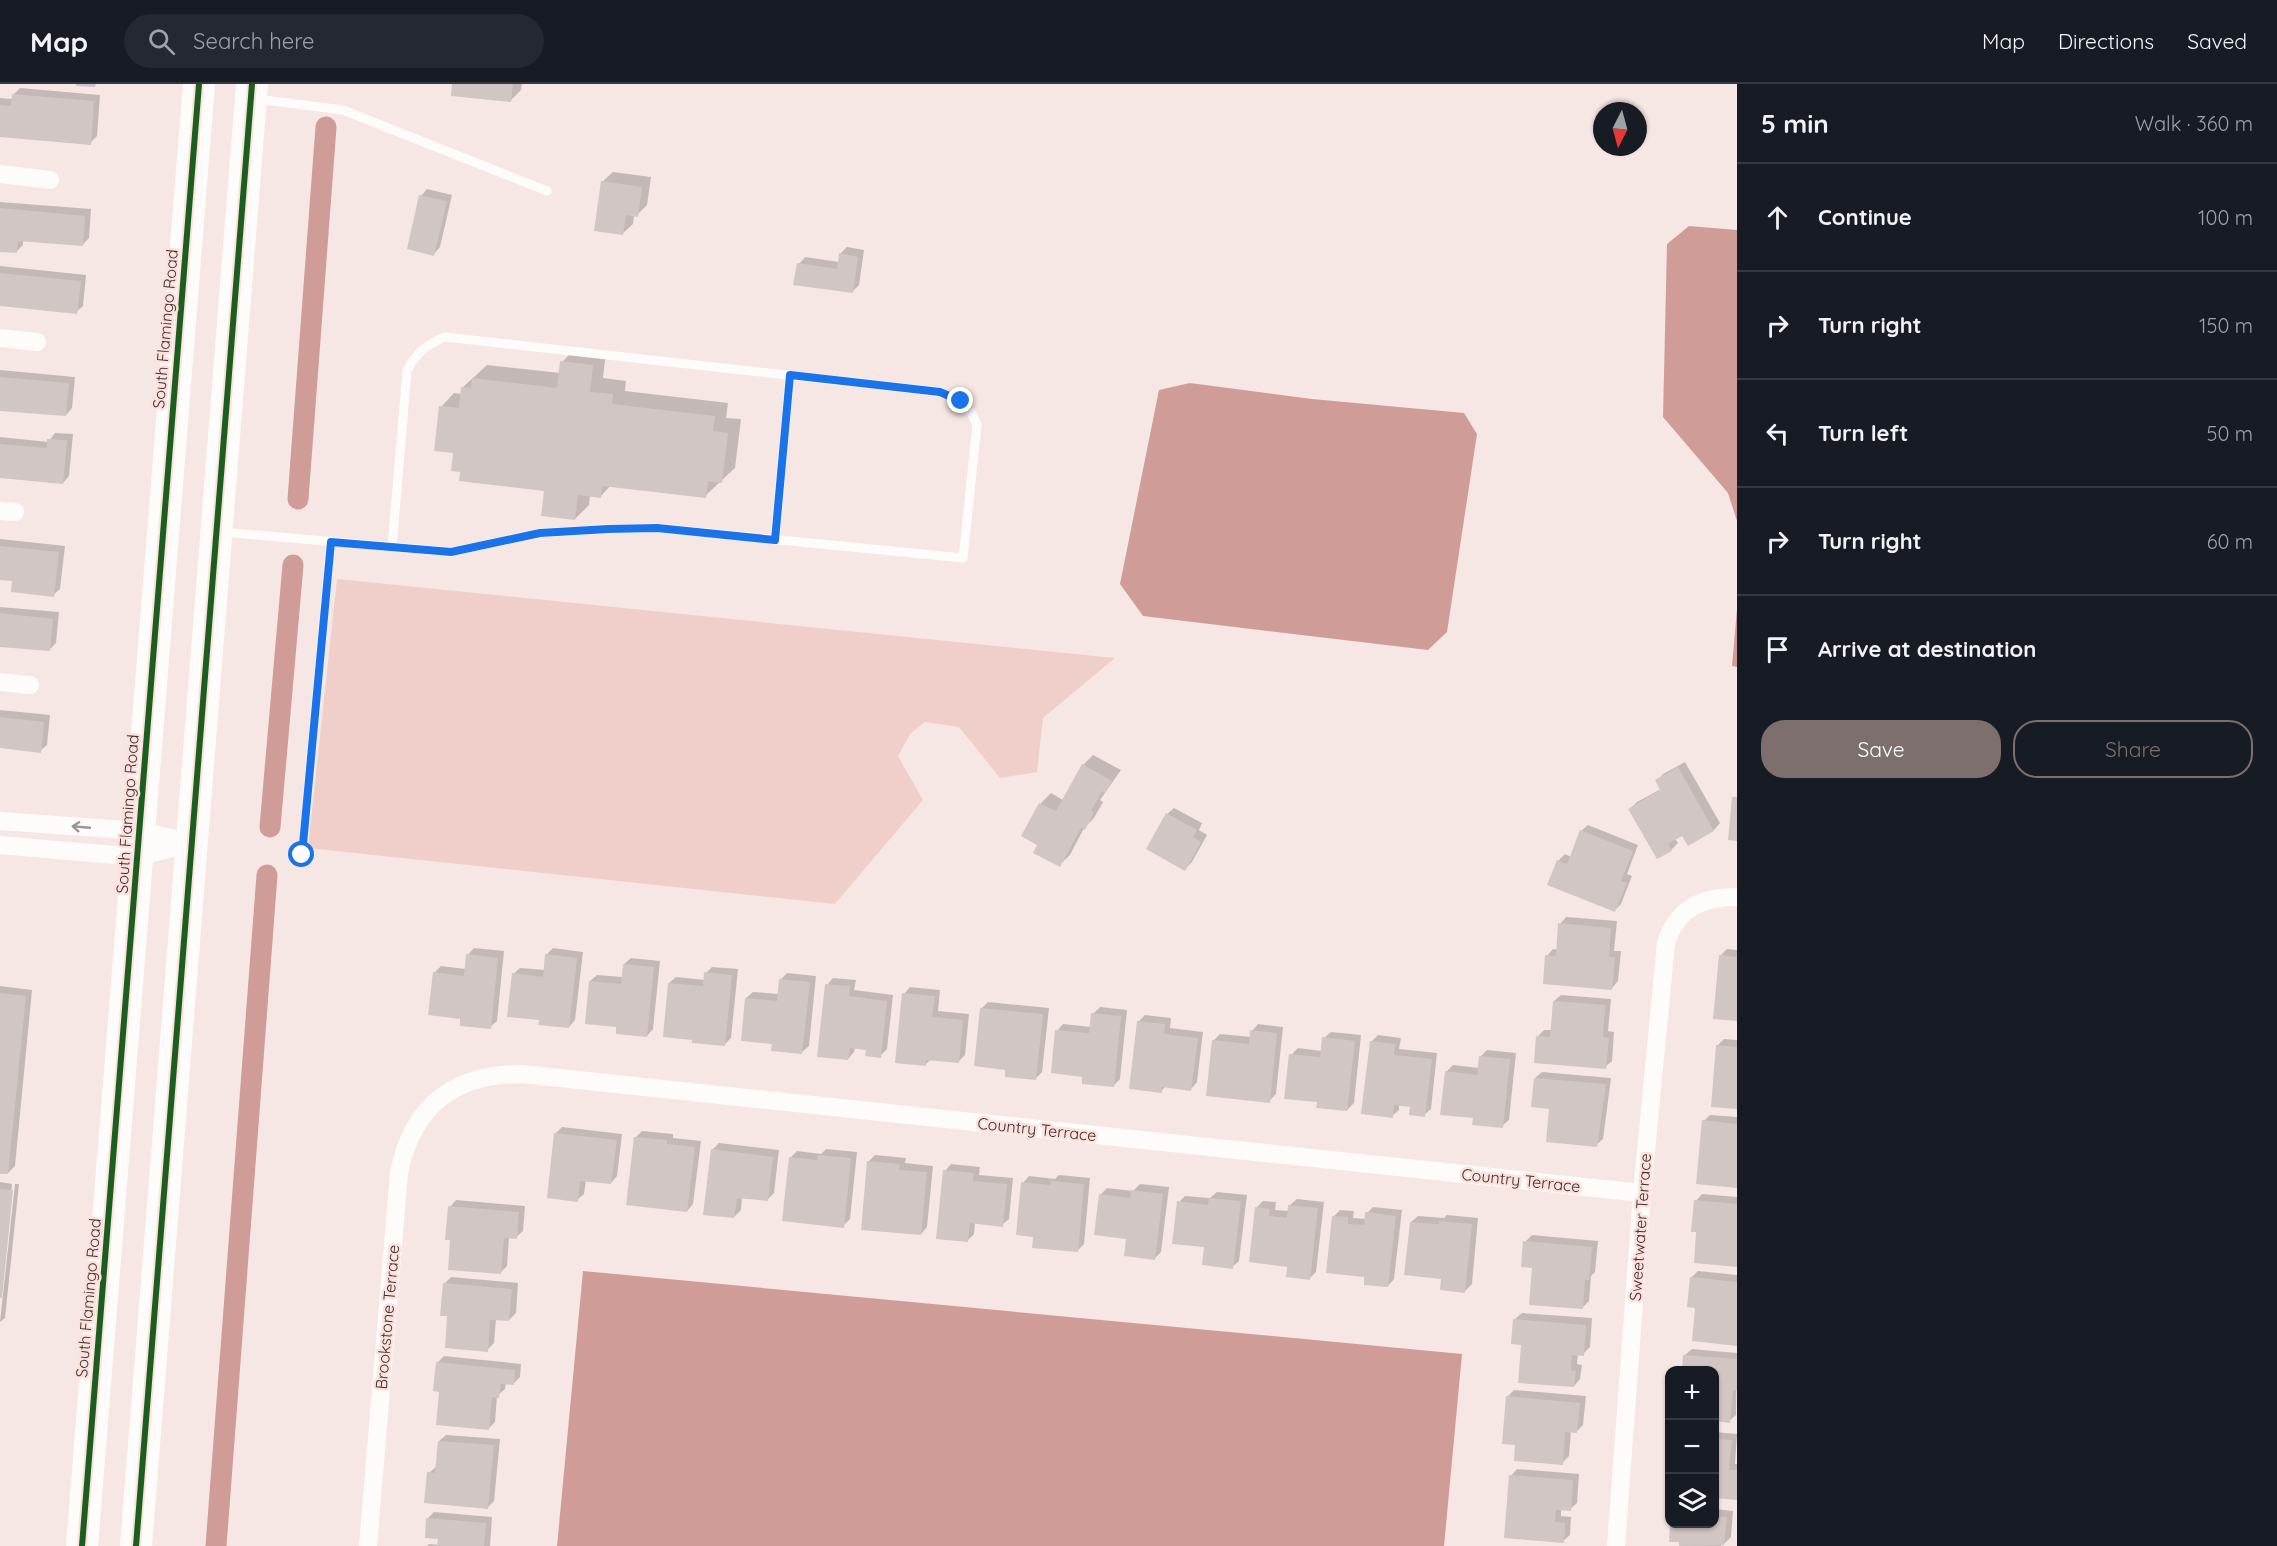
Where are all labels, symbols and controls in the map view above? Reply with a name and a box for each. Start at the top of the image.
search box [124,14,544,68]
text: Map [30,24,88,59]
icon: search [145,25,178,58]
text: Search here [193,27,315,55]
text: Map [1982,28,2025,54]
text: Directions [2058,28,2154,54]
text: Saved [2187,28,2247,54]
north arrow [1593,102,1647,156]
text: 5 min [1761,107,1829,140]
text: Walk · 360 m [2135,111,2253,136]
icon: ahead [1761,201,1794,234]
text: Continue [1818,203,1912,231]
text: 100 m [2198,205,2253,230]
street label: South Flamingo Road [148,249,182,409]
icon: right [1761,309,1794,342]
text: Turn right [1818,311,1922,339]
text: 150 m [2199,313,2253,338]
route end [947,387,973,413]
icon: left [1761,417,1794,450]
text: Turn left [1818,419,1908,447]
text: 50 m [2207,421,2253,446]
icon: right [1761,525,1794,558]
text: Turn right [1818,527,1922,555]
text: 60 m [2207,529,2253,554]
icon: arrive [1761,633,1794,666]
text: Arrive at destination [1818,635,2036,663]
button: Save [1761,720,2001,778]
button: Share [2013,720,2253,778]
street label: South Flamingo Road [111,734,143,894]
one-way arrow [71,821,91,832]
route start [288,841,314,867]
street label: Country Terrace [977,1113,1097,1145]
street label: Sweetwater Terrace [1625,1153,1655,1301]
street label: Country Terrace [1461,1164,1581,1196]
street label: South Flamingo Road [71,1218,105,1378]
street label: Brookstone Terrace [371,1244,403,1390]
map controls [1665,1366,1719,1528]
button: + [1665,1366,1719,1420]
button: − [1665,1420,1719,1474]
button: layers [1665,1474,1719,1528]

